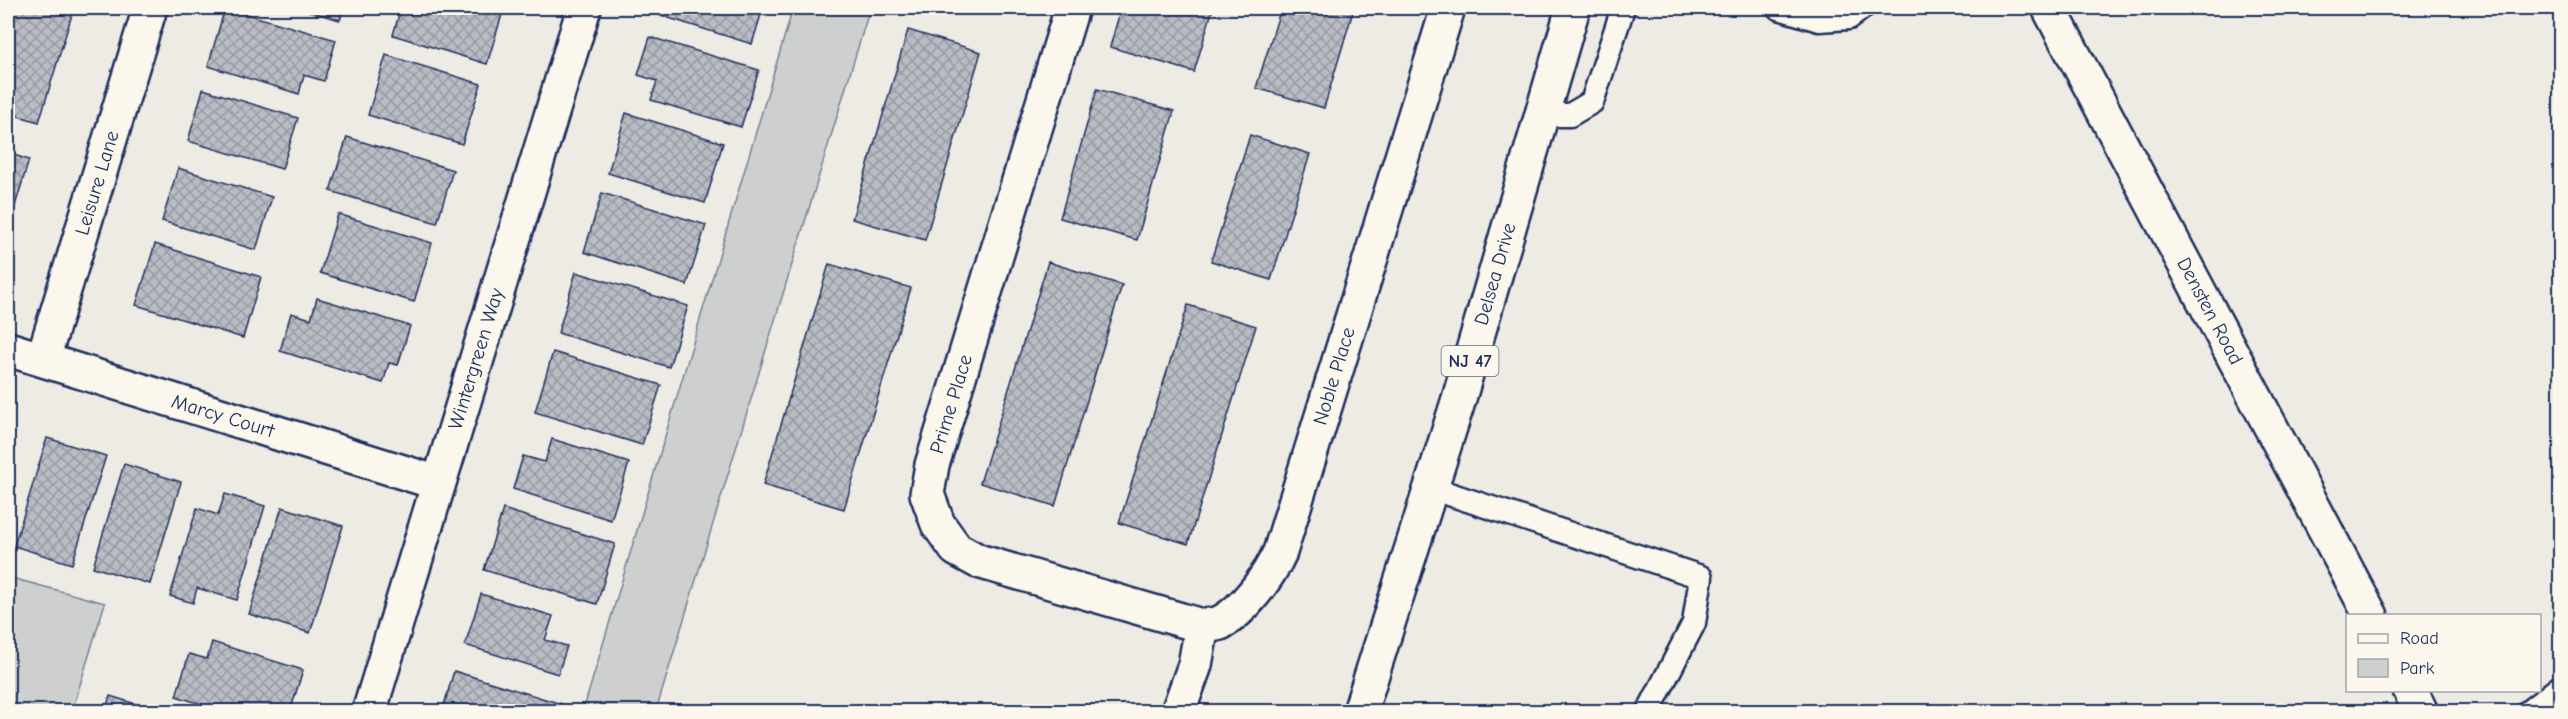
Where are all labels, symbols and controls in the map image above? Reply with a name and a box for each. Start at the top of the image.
street label: Leisure Lane [70,128,124,238]
street label: Delsea Drive [1469,220,1521,328]
street label: Densten Road [2172,253,2248,369]
street label: Wintergreen Way [444,285,508,432]
street label: Noble Place [1308,324,1360,428]
road number: NJ 47 [1442,346,1498,376]
street label: Prime Place [925,352,977,456]
street label: Marcy Court [169,389,278,443]
legend [2346,614,2541,692]
text: Road [2400,628,2439,649]
text: Park [2400,658,2435,679]

